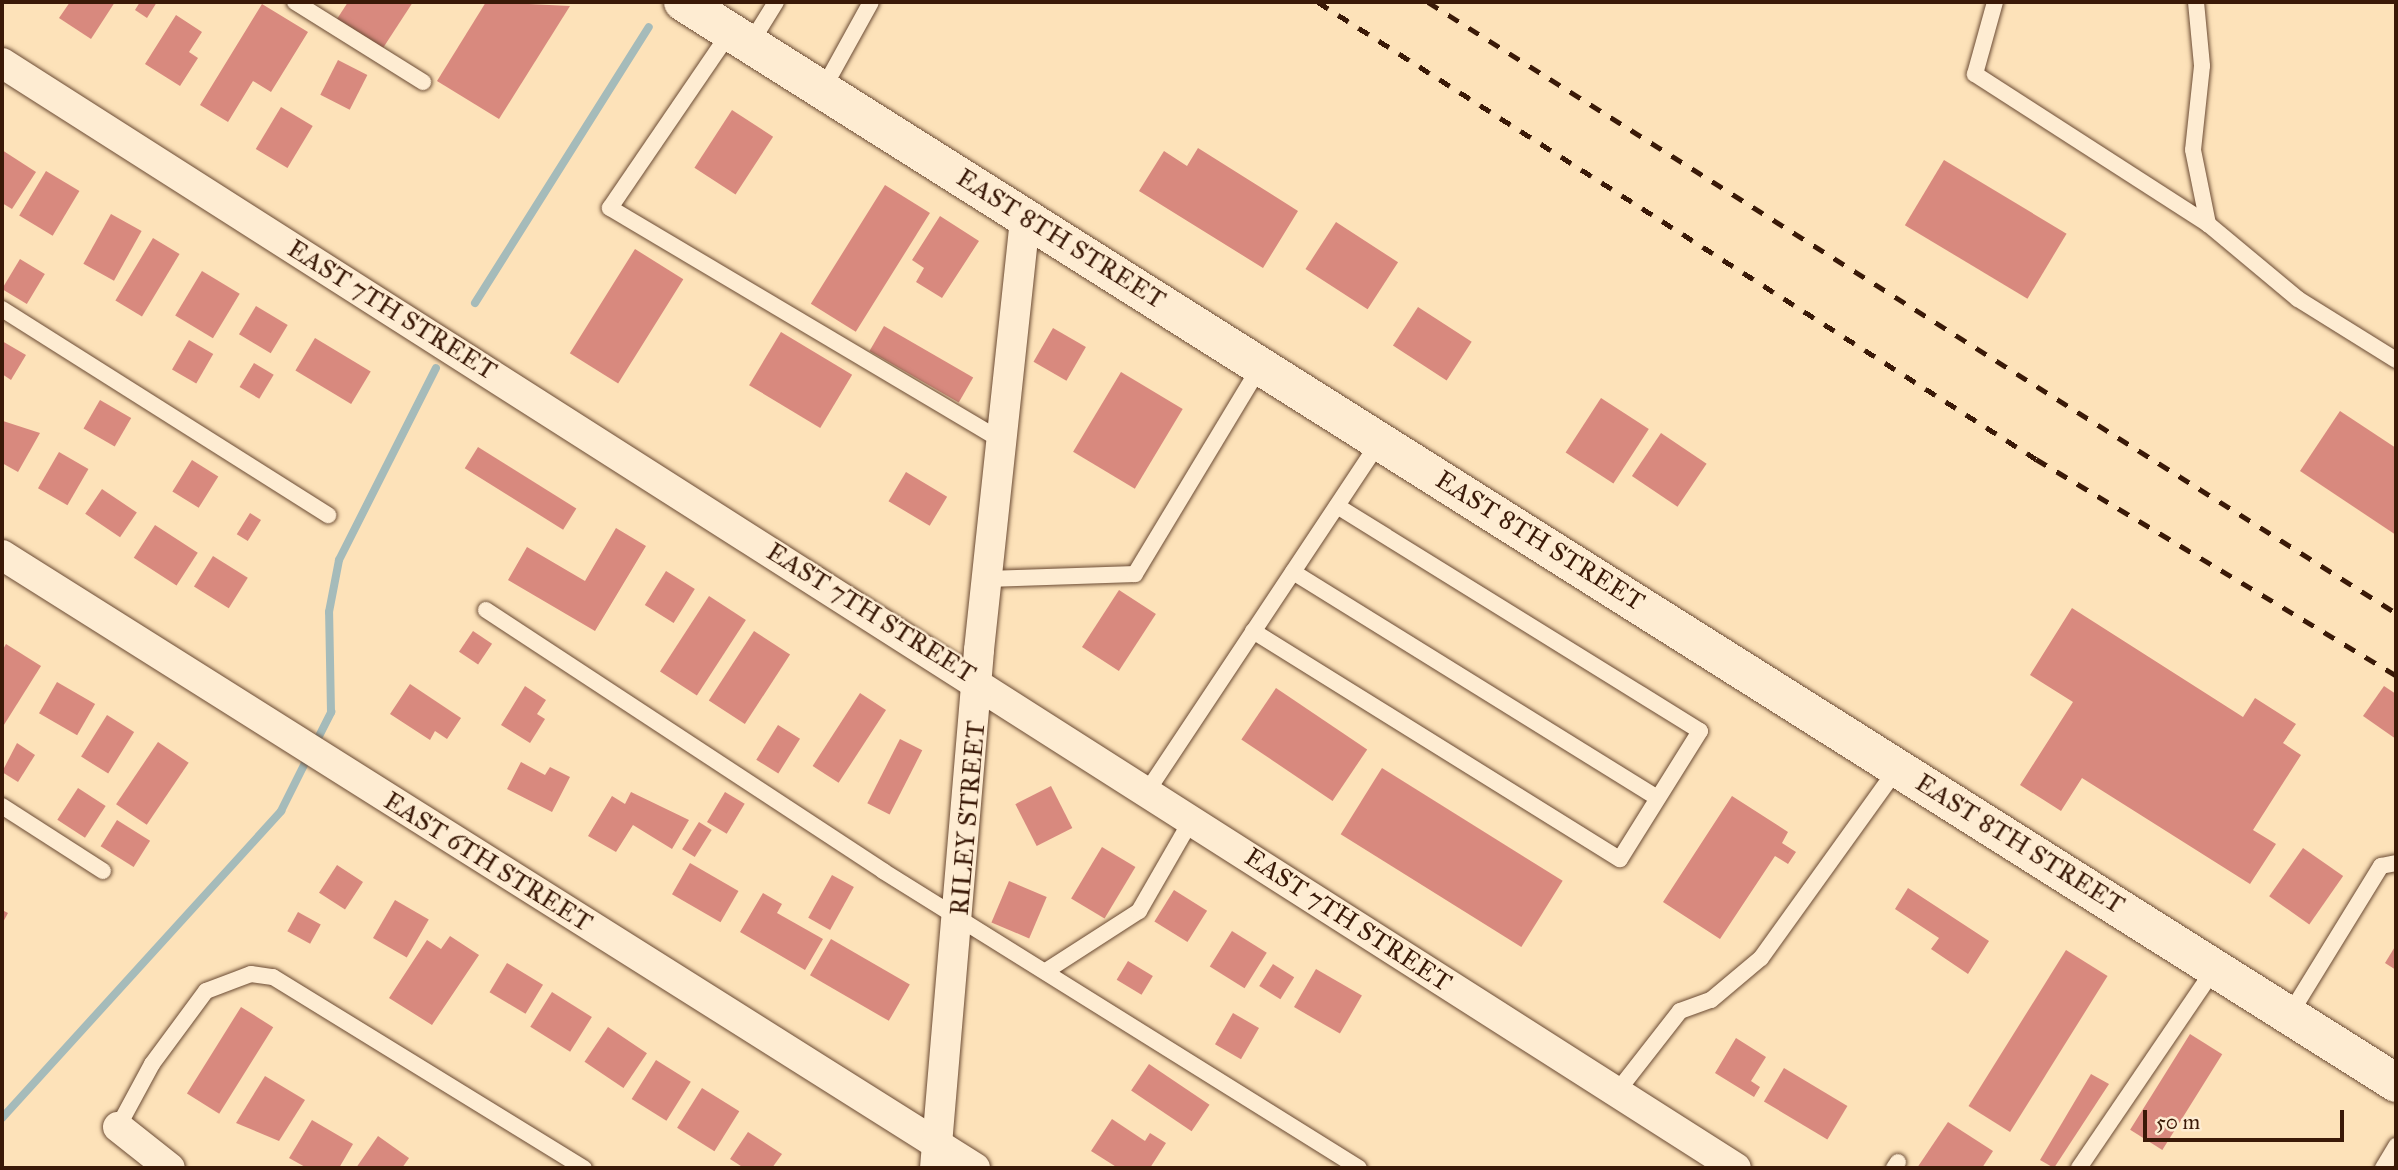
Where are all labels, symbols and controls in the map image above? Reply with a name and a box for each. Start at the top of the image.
street label: EAST 8TH STREET [951,162,1171,316]
street label: EAST 7TH STREET [282,233,502,387]
street label: EAST 8TH STREET [1430,464,1650,618]
street label: EAST 7TH STREET [761,536,981,690]
street label: RILEY STREET [944,719,992,917]
street label: EAST 8TH STREET [1910,767,2130,921]
street label: EAST 6TH STREET [378,785,598,939]
street label: EAST 7TH STREET [1239,841,1457,999]
scale bar [2146,1096,2347,1140]
text: 50 m [2156,1109,2200,1135]

